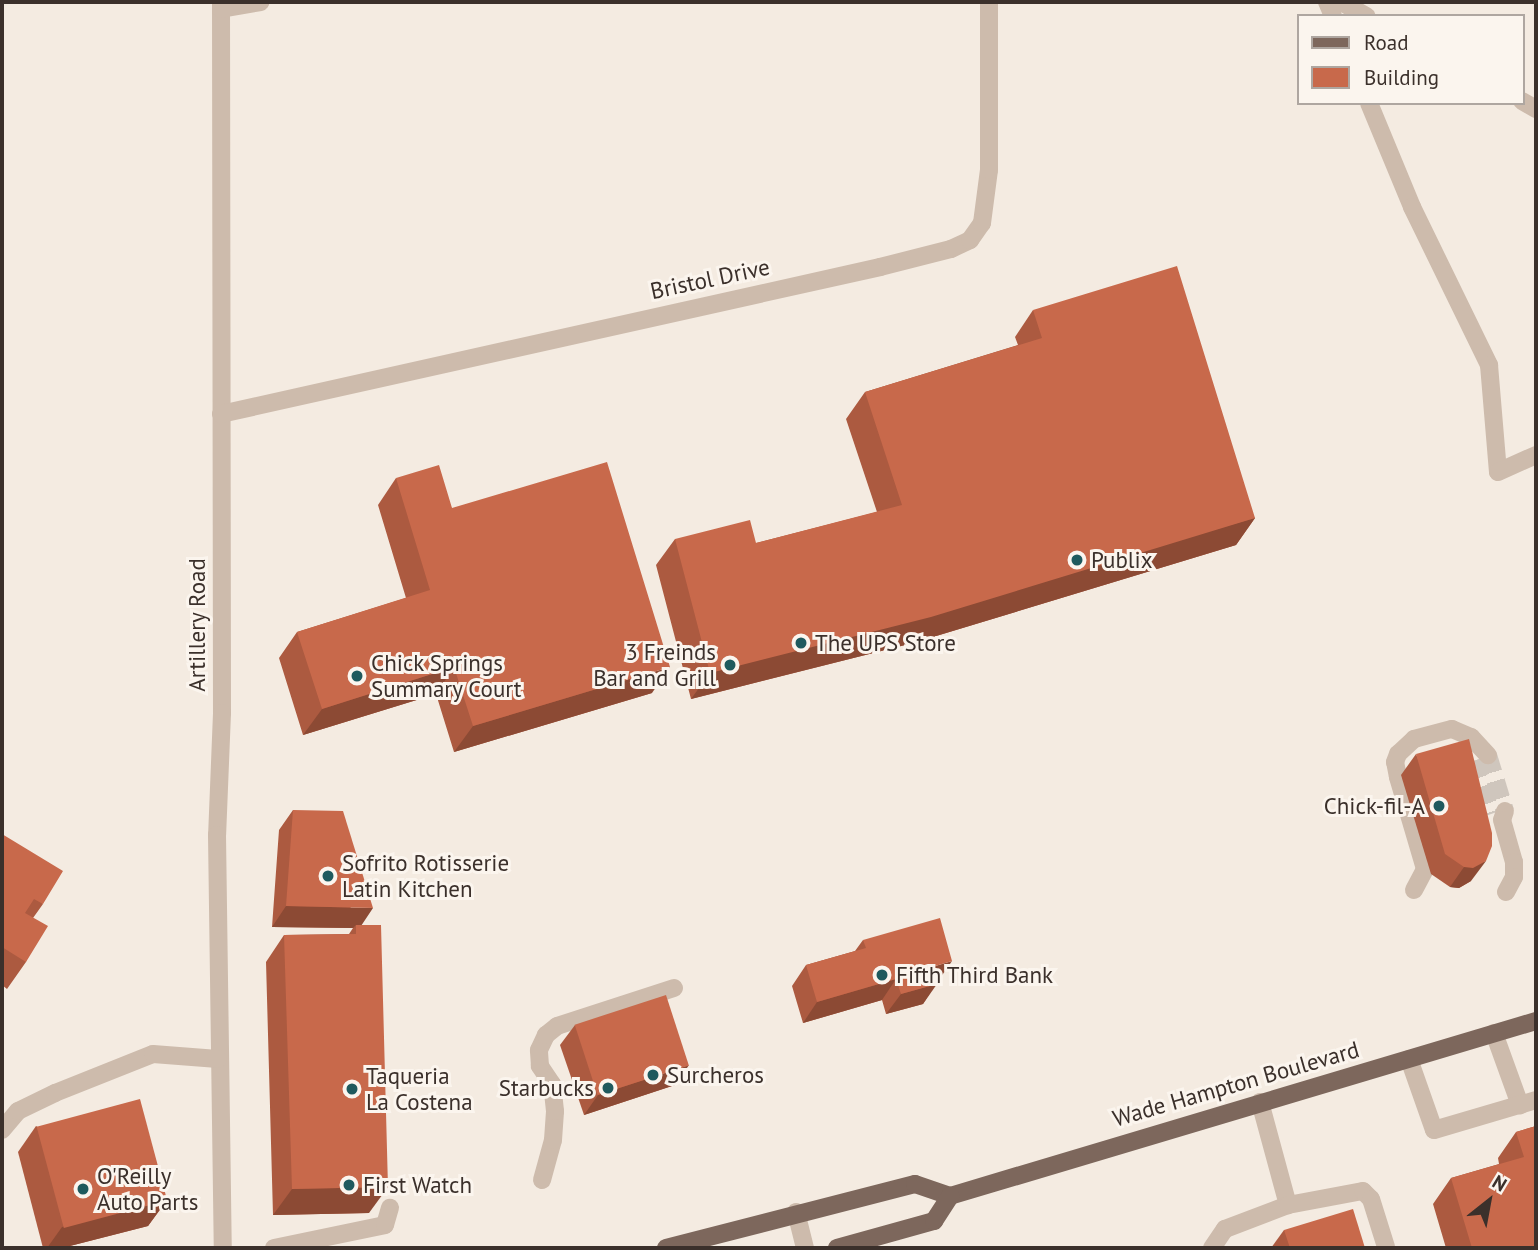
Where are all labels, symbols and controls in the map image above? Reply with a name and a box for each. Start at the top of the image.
legend [1296,14,1524,105]
text: Road [1364,29,1408,56]
text: Building [1364,64,1439,91]
street label: Bristol Drive [648,253,772,305]
place label: Publix [1091,546,1153,574]
marker: Publix [1069,552,1085,568]
street label: Artillery Road [183,558,211,692]
place label: The UPS Store [815,629,956,657]
marker: The UPS Store [793,635,809,651]
place label: 3 Freinds Bar and Grill [593,638,716,692]
place label: Chick Springs Summary Court [371,649,522,703]
marker: 3 Freinds Bar and Grill [722,657,738,673]
marker: Chick Springs Summary Court [349,668,365,684]
place label: Chick-fil-A [1324,792,1425,820]
marker: Chick-fil-A [1431,798,1447,814]
place label: Sofrito Rotisserie Latin Kitchen [342,849,509,903]
marker: Sofrito Rotisserie Latin Kitchen [320,868,336,884]
place label: Fifth Third Bank [896,961,1054,989]
marker: Fifth Third Bank [874,967,890,983]
street label: Wade Hampton Boulevard [1110,1036,1362,1132]
place label: Surcheros [667,1061,764,1089]
place label: Taqueria La Costena [366,1062,473,1116]
marker: Surcheros [645,1067,661,1083]
place label: Starbucks [499,1074,594,1102]
marker: Starbucks [600,1080,616,1096]
marker: Taqueria La Costena [344,1081,360,1097]
place label: O'Reilly Auto Parts [97,1162,198,1216]
north arrow [1454,1166,1524,1236]
text: N [1488,1169,1511,1196]
place label: First Watch [363,1171,473,1199]
marker: First Watch [341,1177,357,1193]
marker: O'Reilly Auto Parts [75,1181,91,1197]

